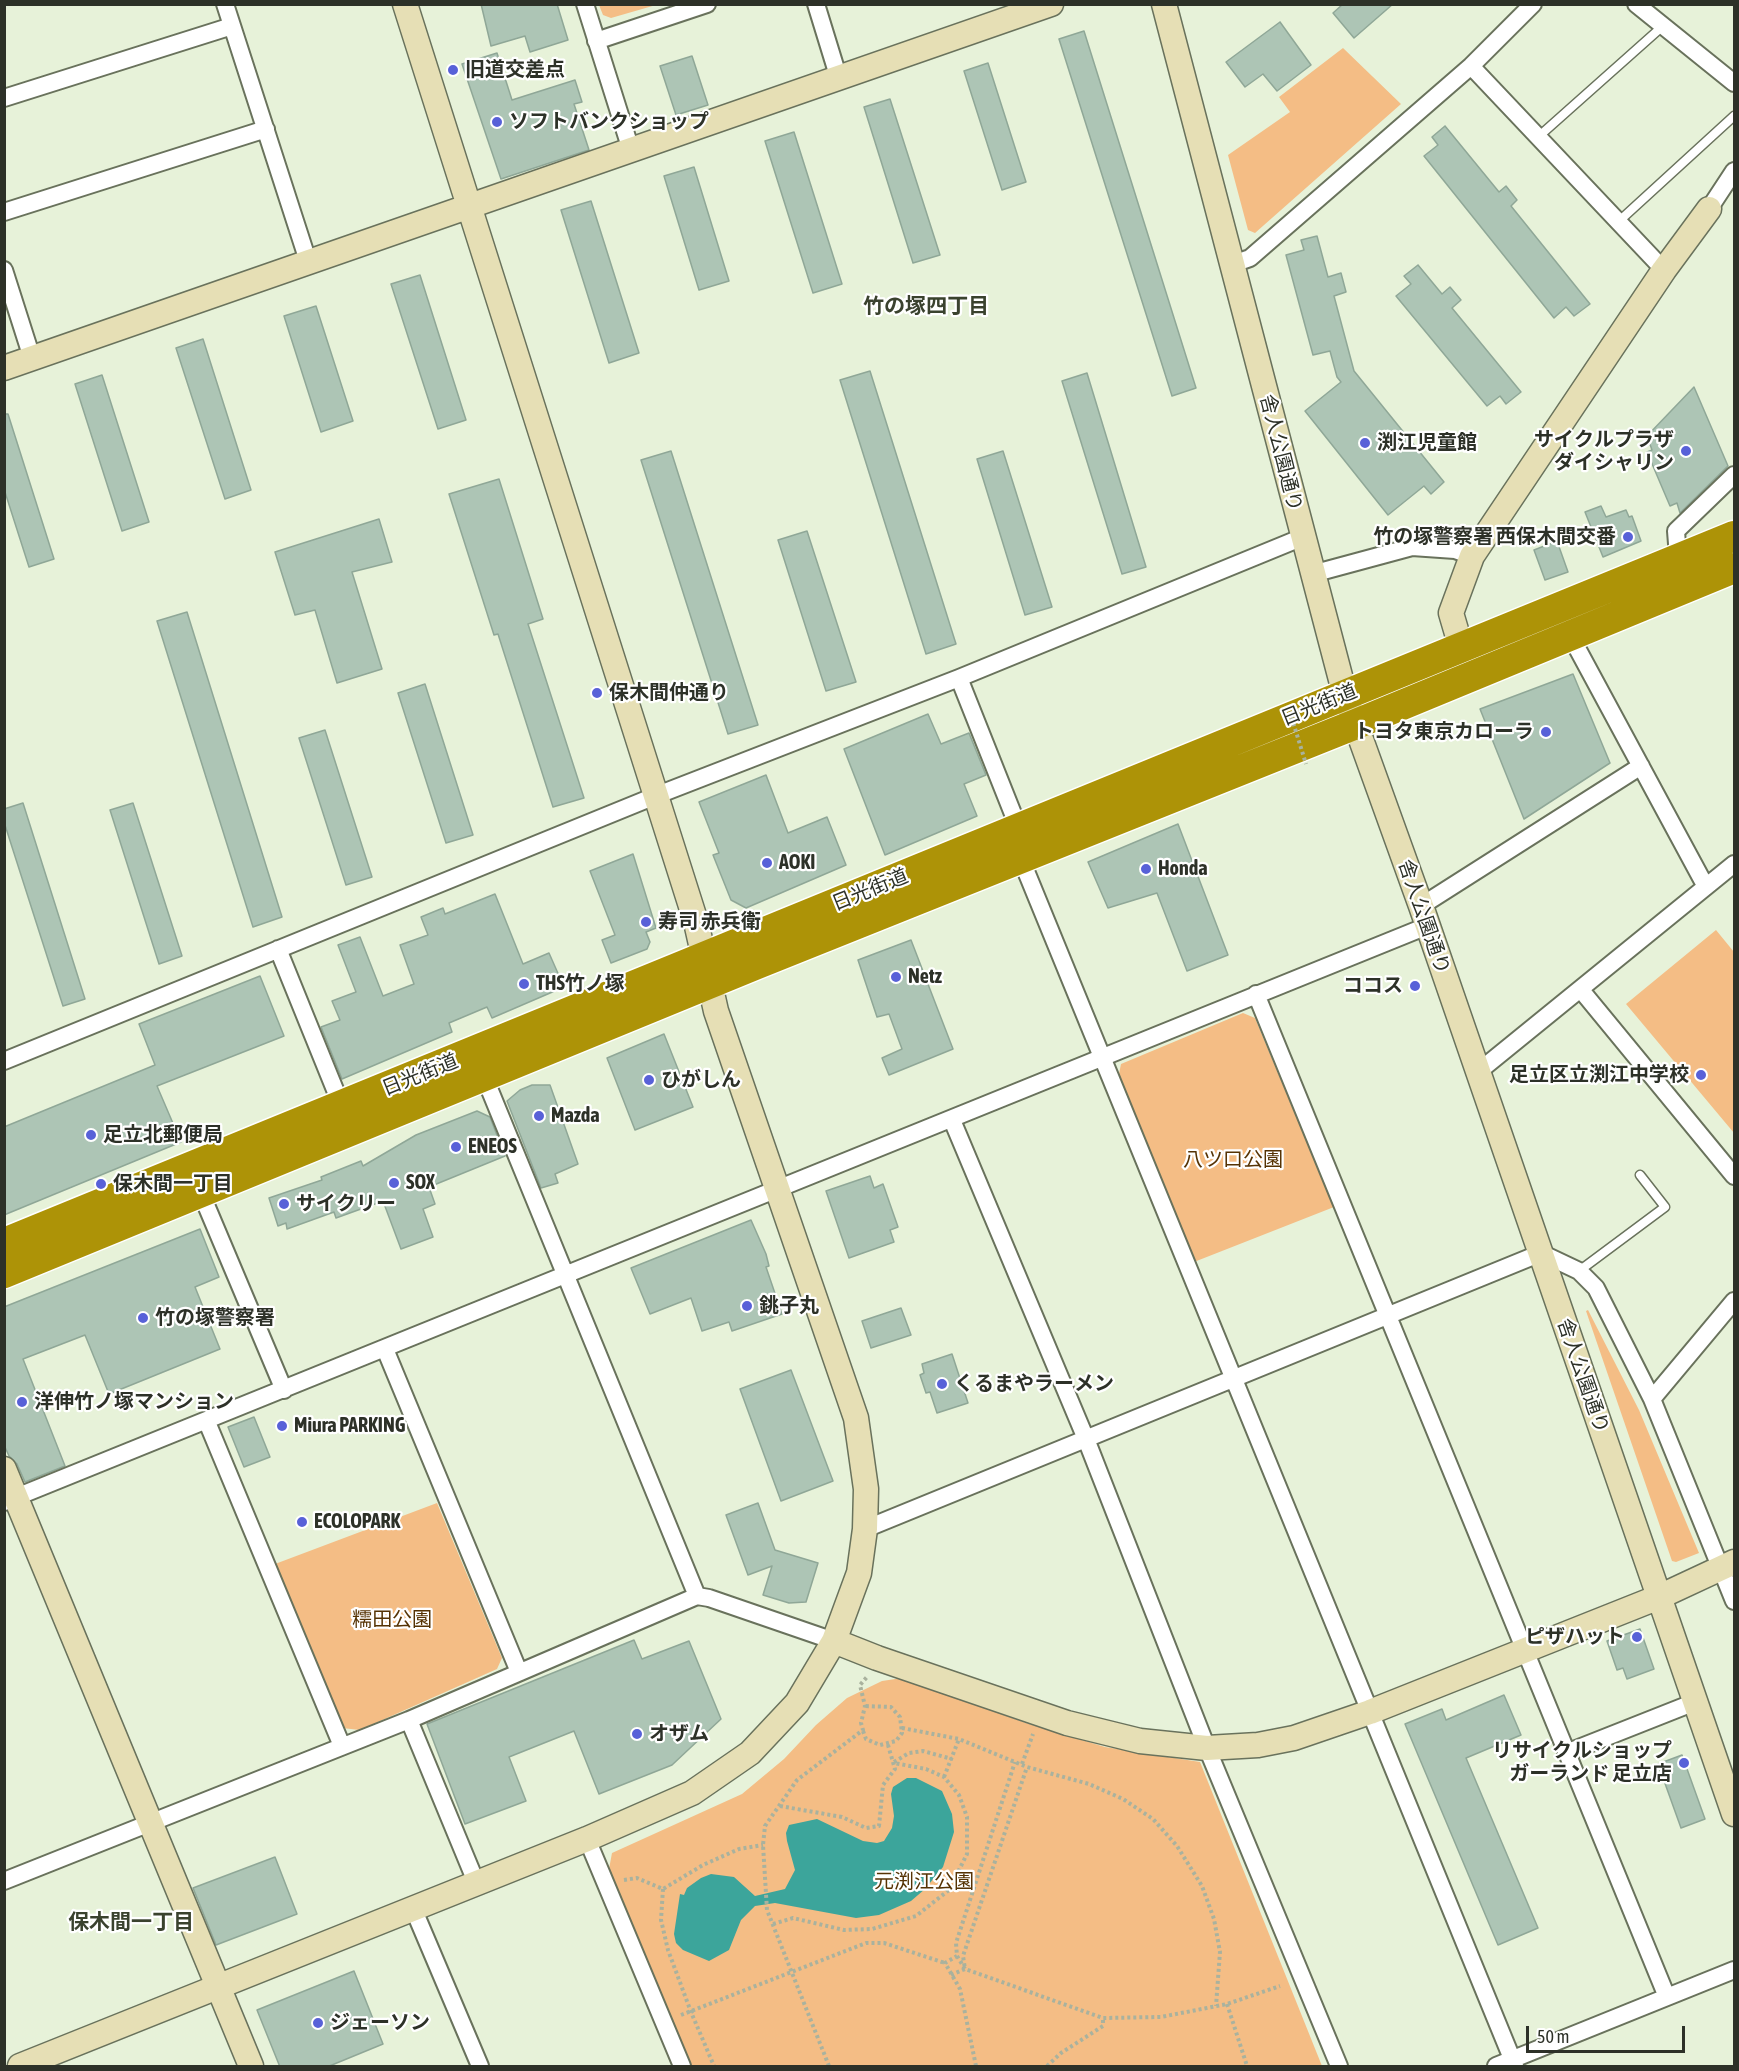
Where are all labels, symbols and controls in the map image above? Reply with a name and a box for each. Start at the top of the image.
place label: 旧道交差点 [465,58,565,82]
marker: 旧道交差点 [446,63,460,77]
place label: ソフトバンクショップ [509,110,709,134]
marker: ソフトバンクショップ [490,115,504,129]
district label: 竹の塚四丁目 [863,293,989,319]
street label: 舎人公園通り [1255,392,1307,514]
place label: サイクルプラザ ダイシャリン [1534,428,1674,475]
place label: 渕江児童館 [1377,431,1477,455]
marker: 渕江児童館 [1358,436,1372,450]
marker: サイクルプラザ ダイシャリン [1679,444,1693,458]
place label: 竹の塚警察署 西保木間交番 [1373,525,1616,549]
marker: 竹の塚警察署 西保木間交番 [1621,530,1635,544]
street label: 日光街道 [1277,679,1361,731]
place label: 保木間仲通り [609,681,729,705]
marker: 保木間仲通り [590,686,604,700]
place label: トヨタ東京カローラ [1354,720,1534,744]
marker: トヨタ東京カローラ [1539,725,1553,739]
place label: AOKI [779,851,815,875]
marker: AOKI [760,856,774,870]
street label: 舎人公園通り [1393,856,1455,978]
place label: Honda [1158,857,1207,881]
marker: Honda [1139,862,1153,876]
street label: 日光街道 [828,864,912,916]
place label: 寿司 赤兵衛 [658,910,761,934]
marker: 寿司 赤兵衛 [639,915,653,929]
place label: Netz [908,965,942,989]
marker: Netz [889,970,903,984]
place label: THS竹ノ塚 [536,972,625,996]
place label: ココス [1343,974,1403,998]
marker: THS竹ノ塚 [517,977,531,991]
marker: ココス [1408,979,1422,993]
street label: 日光街道 [378,1049,462,1101]
place label: 足立区立渕江中学校 [1509,1063,1689,1087]
place label: ひがしん [661,1068,741,1092]
marker: 足立区立渕江中学校 [1694,1068,1708,1082]
marker: ひがしん [642,1073,656,1087]
place label: Mazda [551,1104,599,1128]
marker: Mazda [532,1109,546,1123]
place label: 足立北郵便局 [103,1123,223,1147]
marker: 足立北郵便局 [84,1128,98,1142]
place label: ENEOS [468,1135,517,1159]
marker: ENEOS [449,1140,463,1154]
park label: 八ツ口公園 [1183,1148,1283,1172]
place label: SOX [406,1171,435,1195]
place label: 保木間一丁目 [113,1172,233,1196]
marker: SOX [387,1176,401,1190]
marker: 保木間一丁目 [94,1177,108,1191]
place label: サイクリー [296,1192,396,1216]
marker: サイクリー [277,1197,291,1211]
place label: 銚子丸 [759,1294,819,1318]
marker: 銚子丸 [740,1299,754,1313]
place label: 竹の塚警察署 [155,1306,275,1330]
marker: 竹の塚警察署 [136,1311,150,1325]
street label: 舎人公園通り [1552,1315,1614,1437]
place label: くるまやラーメン [954,1372,1114,1396]
marker: くるまやラーメン [935,1377,949,1391]
place label: 洋伸竹ノ塚マンション [34,1390,234,1414]
marker: 洋伸竹ノ塚マンション [15,1395,29,1409]
place label: Miura PARKING [294,1414,405,1438]
marker: Miura PARKING [275,1419,289,1433]
place label: ECOLOPARK [314,1510,400,1534]
marker: ECOLOPARK [295,1515,309,1529]
park label: 糯田公園 [352,1608,432,1632]
place label: ピザハット [1525,1625,1625,1649]
marker: ピザハット [1630,1630,1644,1644]
place label: オザム [649,1722,709,1746]
marker: オザム [630,1727,644,1741]
place label: リサイクルショップ ガーランド 足立店 [1492,1739,1672,1786]
marker: リサイクルショップ ガーランド 足立店 [1677,1756,1691,1770]
park label: 元渕江公園 [874,1870,974,1894]
district label: 保木間一丁目 [68,1909,194,1935]
place label: ジェーソン [330,2011,430,2035]
scale bar [1529,2014,1688,2052]
marker: ジェーソン [311,2016,325,2030]
text: 50 m [1537,2026,1569,2047]

